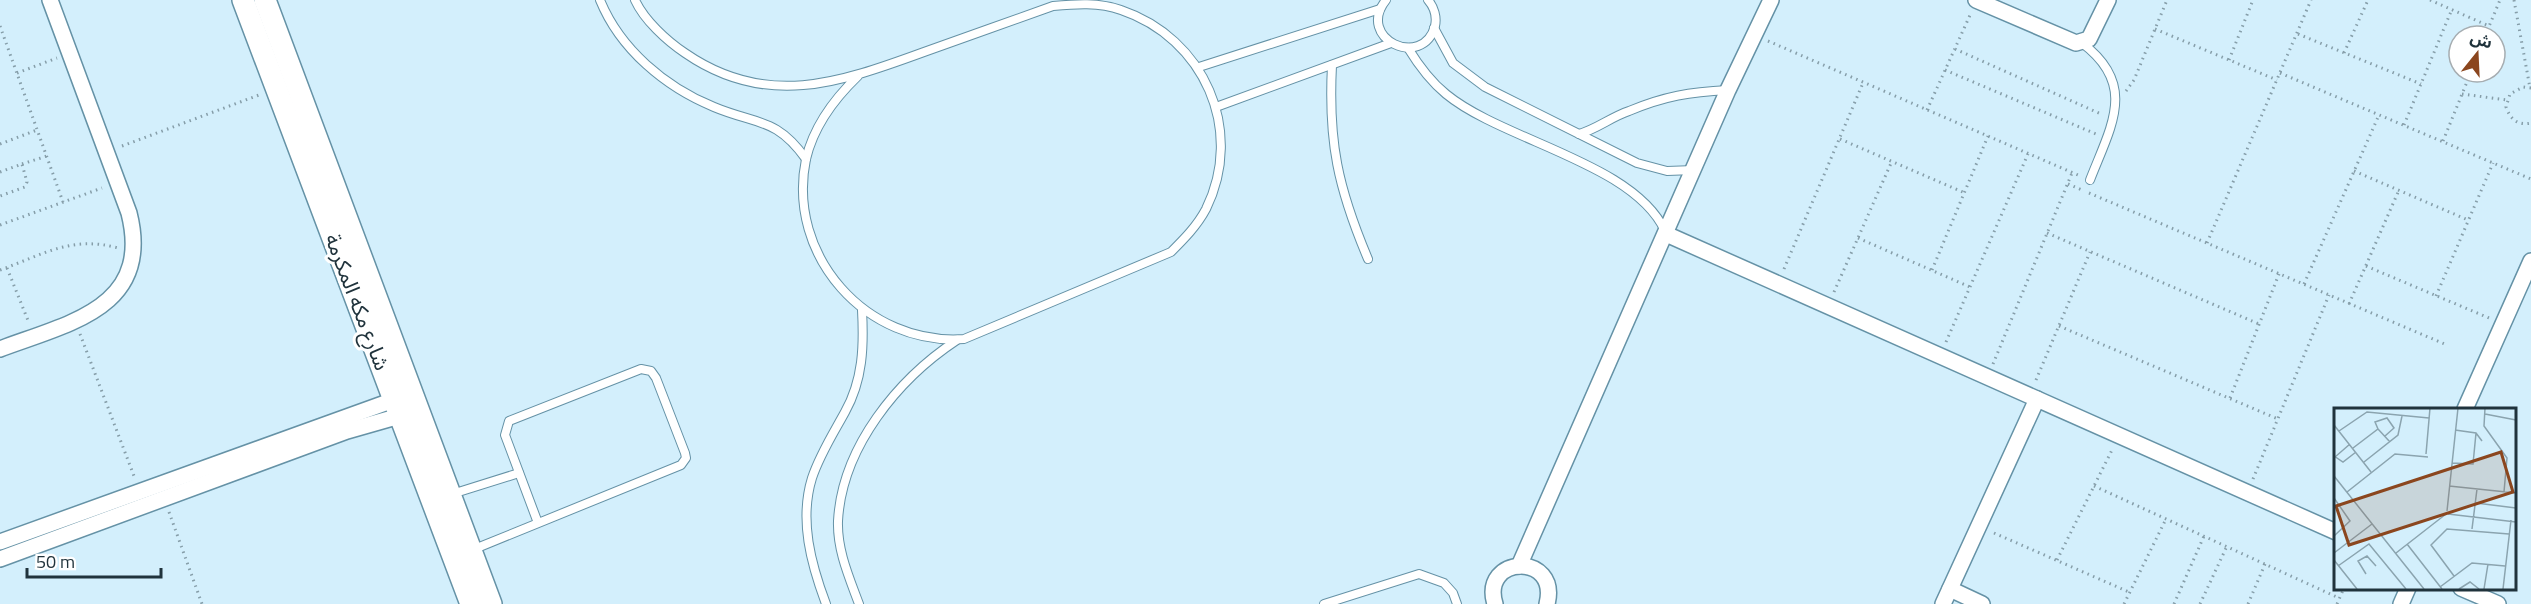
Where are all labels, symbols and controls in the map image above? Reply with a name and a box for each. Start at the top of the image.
north arrow [2447,24,2507,84]
text: ش [2468,25,2496,55]
street label: شارع مكه المكرمة [317,229,399,375]
inset map [2334,408,2516,589]
scale bar [27,541,160,579]
text: 50 m [36,548,75,575]

